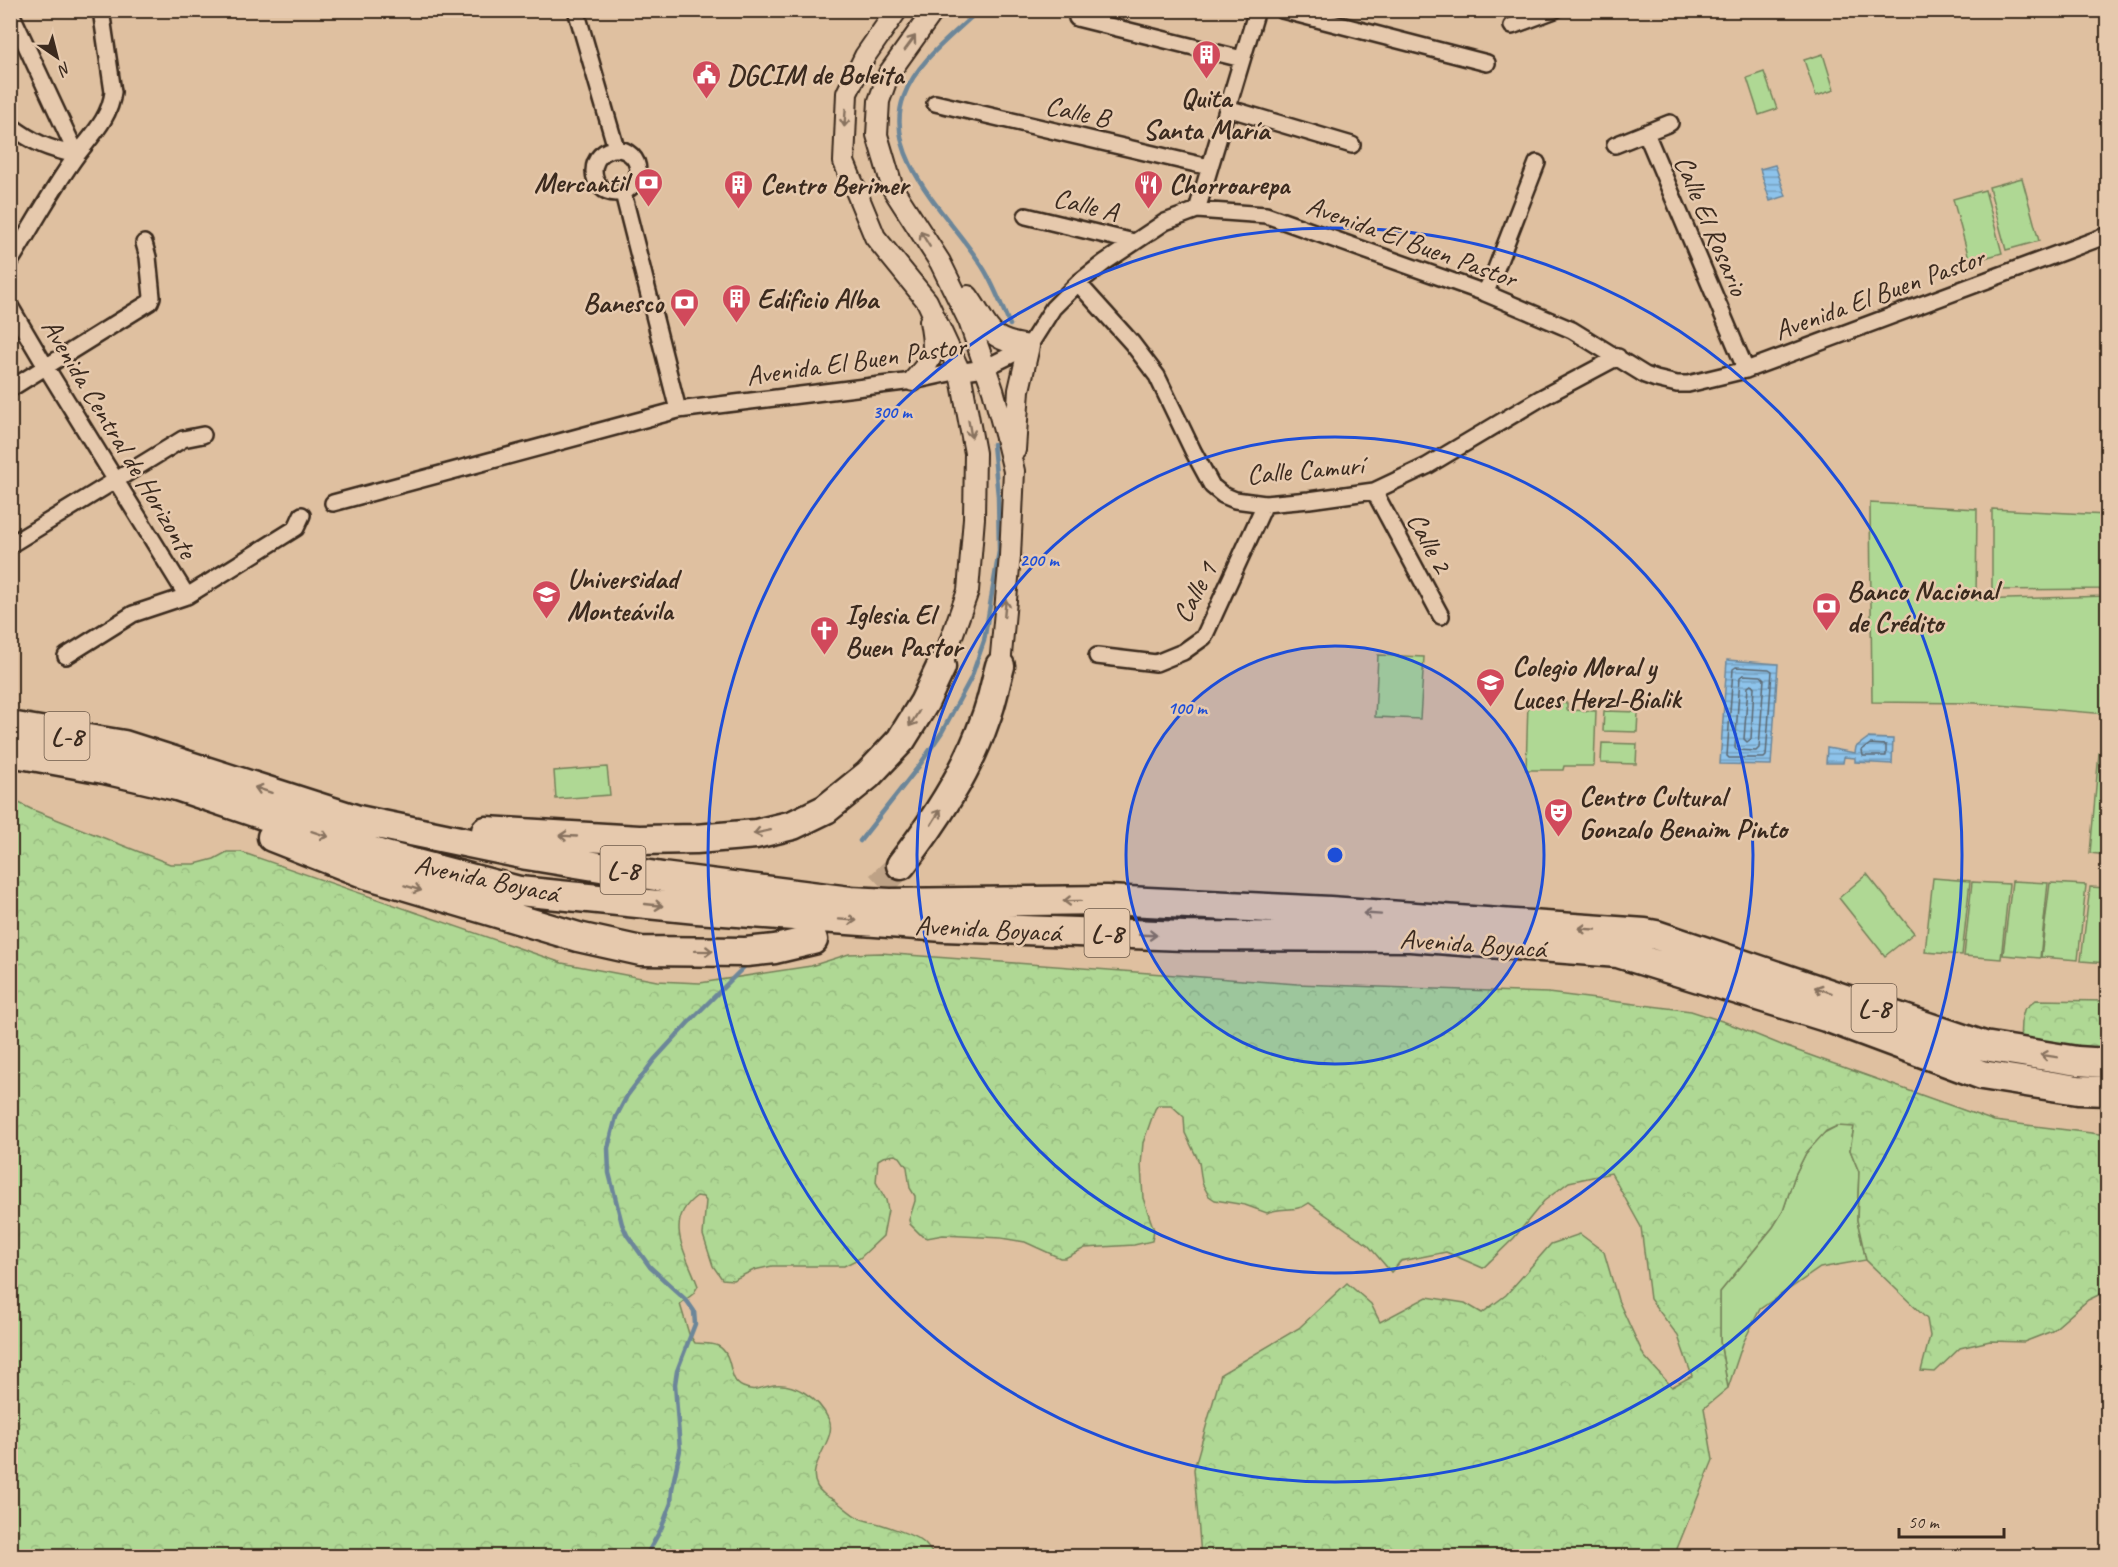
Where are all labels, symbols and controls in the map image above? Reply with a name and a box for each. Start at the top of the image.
north arrow [27,27,87,87]
one-way arrow [904,36,916,52]
building icon: Quita Santa María [1190,38,1222,80]
text: N [53,57,75,81]
place label: DGCIM de Boleita [727,57,906,92]
public building icon: DGCIM de Boleita [690,58,722,100]
place label: Quita Santa María [1143,80,1272,147]
street label: Calle B [1042,87,1116,136]
one-way arrow [839,107,850,127]
street label: Calle El Rosario [1666,150,1758,302]
place label: Mercantil [534,165,633,200]
bank icon: Mercantil [633,166,665,208]
place label: Centro Berimer [760,167,911,202]
place label: Chorroarepa [1169,167,1292,202]
building icon: Centro Berimer [723,168,755,210]
restaurant icon: Chorroarepa [1132,168,1164,210]
street label: Calle A [1050,180,1123,230]
street label: Avenida El Buen Pastor [1302,187,1524,296]
one-way arrow [919,231,931,248]
street label: Avenida El Buen Pastor [1769,239,1991,348]
place label: Edificio Alba [757,281,880,316]
building icon: Edificio Alba [720,282,752,324]
place label: Banesco [583,285,665,320]
bank icon: Banesco [668,286,700,328]
street label: Avenida Central de Horizonte [34,312,206,566]
street label: Avenida El Buen Pastor [744,328,970,393]
text: 300 m [873,401,913,423]
one-way arrow [965,419,976,438]
street label: Calle Camurí [1245,446,1371,492]
street label: Calle 2 [1399,506,1461,581]
text: 200 m [1020,549,1060,571]
street label: Calle 1 [1164,555,1225,628]
place label: Universidad Monteávila [567,561,683,628]
place label: Banco Nacional de Crédito [1847,573,2003,640]
school or university icon: Universidad Monteávila [530,578,562,620]
bank icon: Banco Nacional de Crédito [1810,590,1842,632]
place label: Iglesia El Buen Pastor [845,597,965,664]
one-way arrow [1000,599,1011,619]
church icon: Iglesia El Buen Pastor [808,614,840,656]
place label: Colegio Moral y Luces Herzl-Bialik [1512,649,1683,716]
school or university icon: Colegio Moral y Luces Herzl-Bialik [1475,666,1507,708]
text: 100 m [1168,697,1208,719]
one-way arrow [907,710,919,727]
road number: L-8 [44,712,90,760]
place label: Centro Cultural Gonzalo Benaim Pinto [1579,779,1790,846]
one-way arrow [254,783,273,794]
theatre icon: Centro Cultural Gonzalo Benaim Pinto [1542,796,1574,838]
one-way arrow [929,809,942,826]
one-way arrow [753,827,772,839]
one-way arrow [310,830,329,841]
one-way arrow [558,830,578,841]
centre of rings [1325,845,1345,865]
street label: Avenida Boyacá [412,846,565,911]
road number: L-8 [600,846,646,894]
one-way arrow [403,883,422,894]
one-way arrow [1062,895,1082,907]
one-way arrow [643,900,663,911]
street label: Avenida Boyacá [914,907,1065,950]
one-way arrow [1362,908,1382,919]
road number: L-8 [1084,909,1130,957]
one-way arrow [837,915,857,926]
street label: Avenida Boyacá [1399,921,1550,966]
one-way arrow [1578,923,1598,934]
one-way arrow [1137,929,1157,940]
one-way arrow [694,945,714,957]
one-way arrow [1814,984,1833,995]
road number: L-8 [1852,984,1896,1032]
one-way arrow [2040,1051,2060,1062]
scale bar [1899,1501,2004,1539]
text: 50 m [1908,1511,1941,1533]

